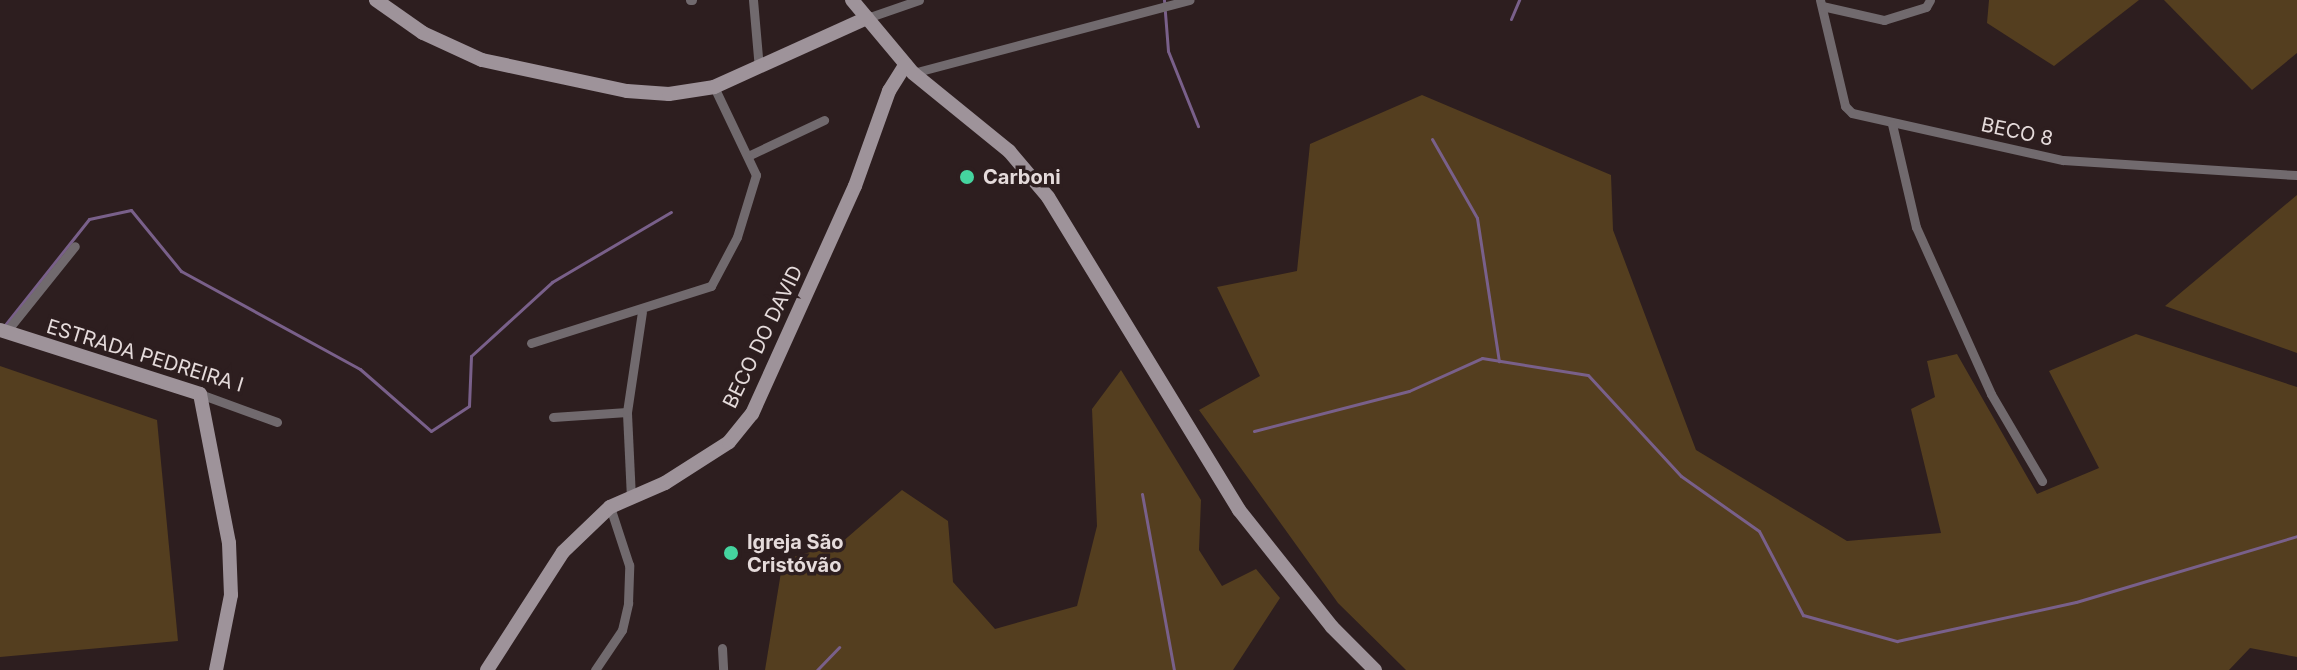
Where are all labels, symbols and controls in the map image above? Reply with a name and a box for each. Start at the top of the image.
street label: BECO 8 [1979,113,2055,151]
place label: Carboni [983,165,1061,189]
marker: Carboni [958,168,976,186]
street label: BECO DO DAVID [718,262,808,412]
street label: ESTRADA PEDREIRA I [44,315,246,397]
place label: Igreja São Cristóvão [747,530,844,577]
marker: Igreja São Cristóvão [722,544,740,562]

